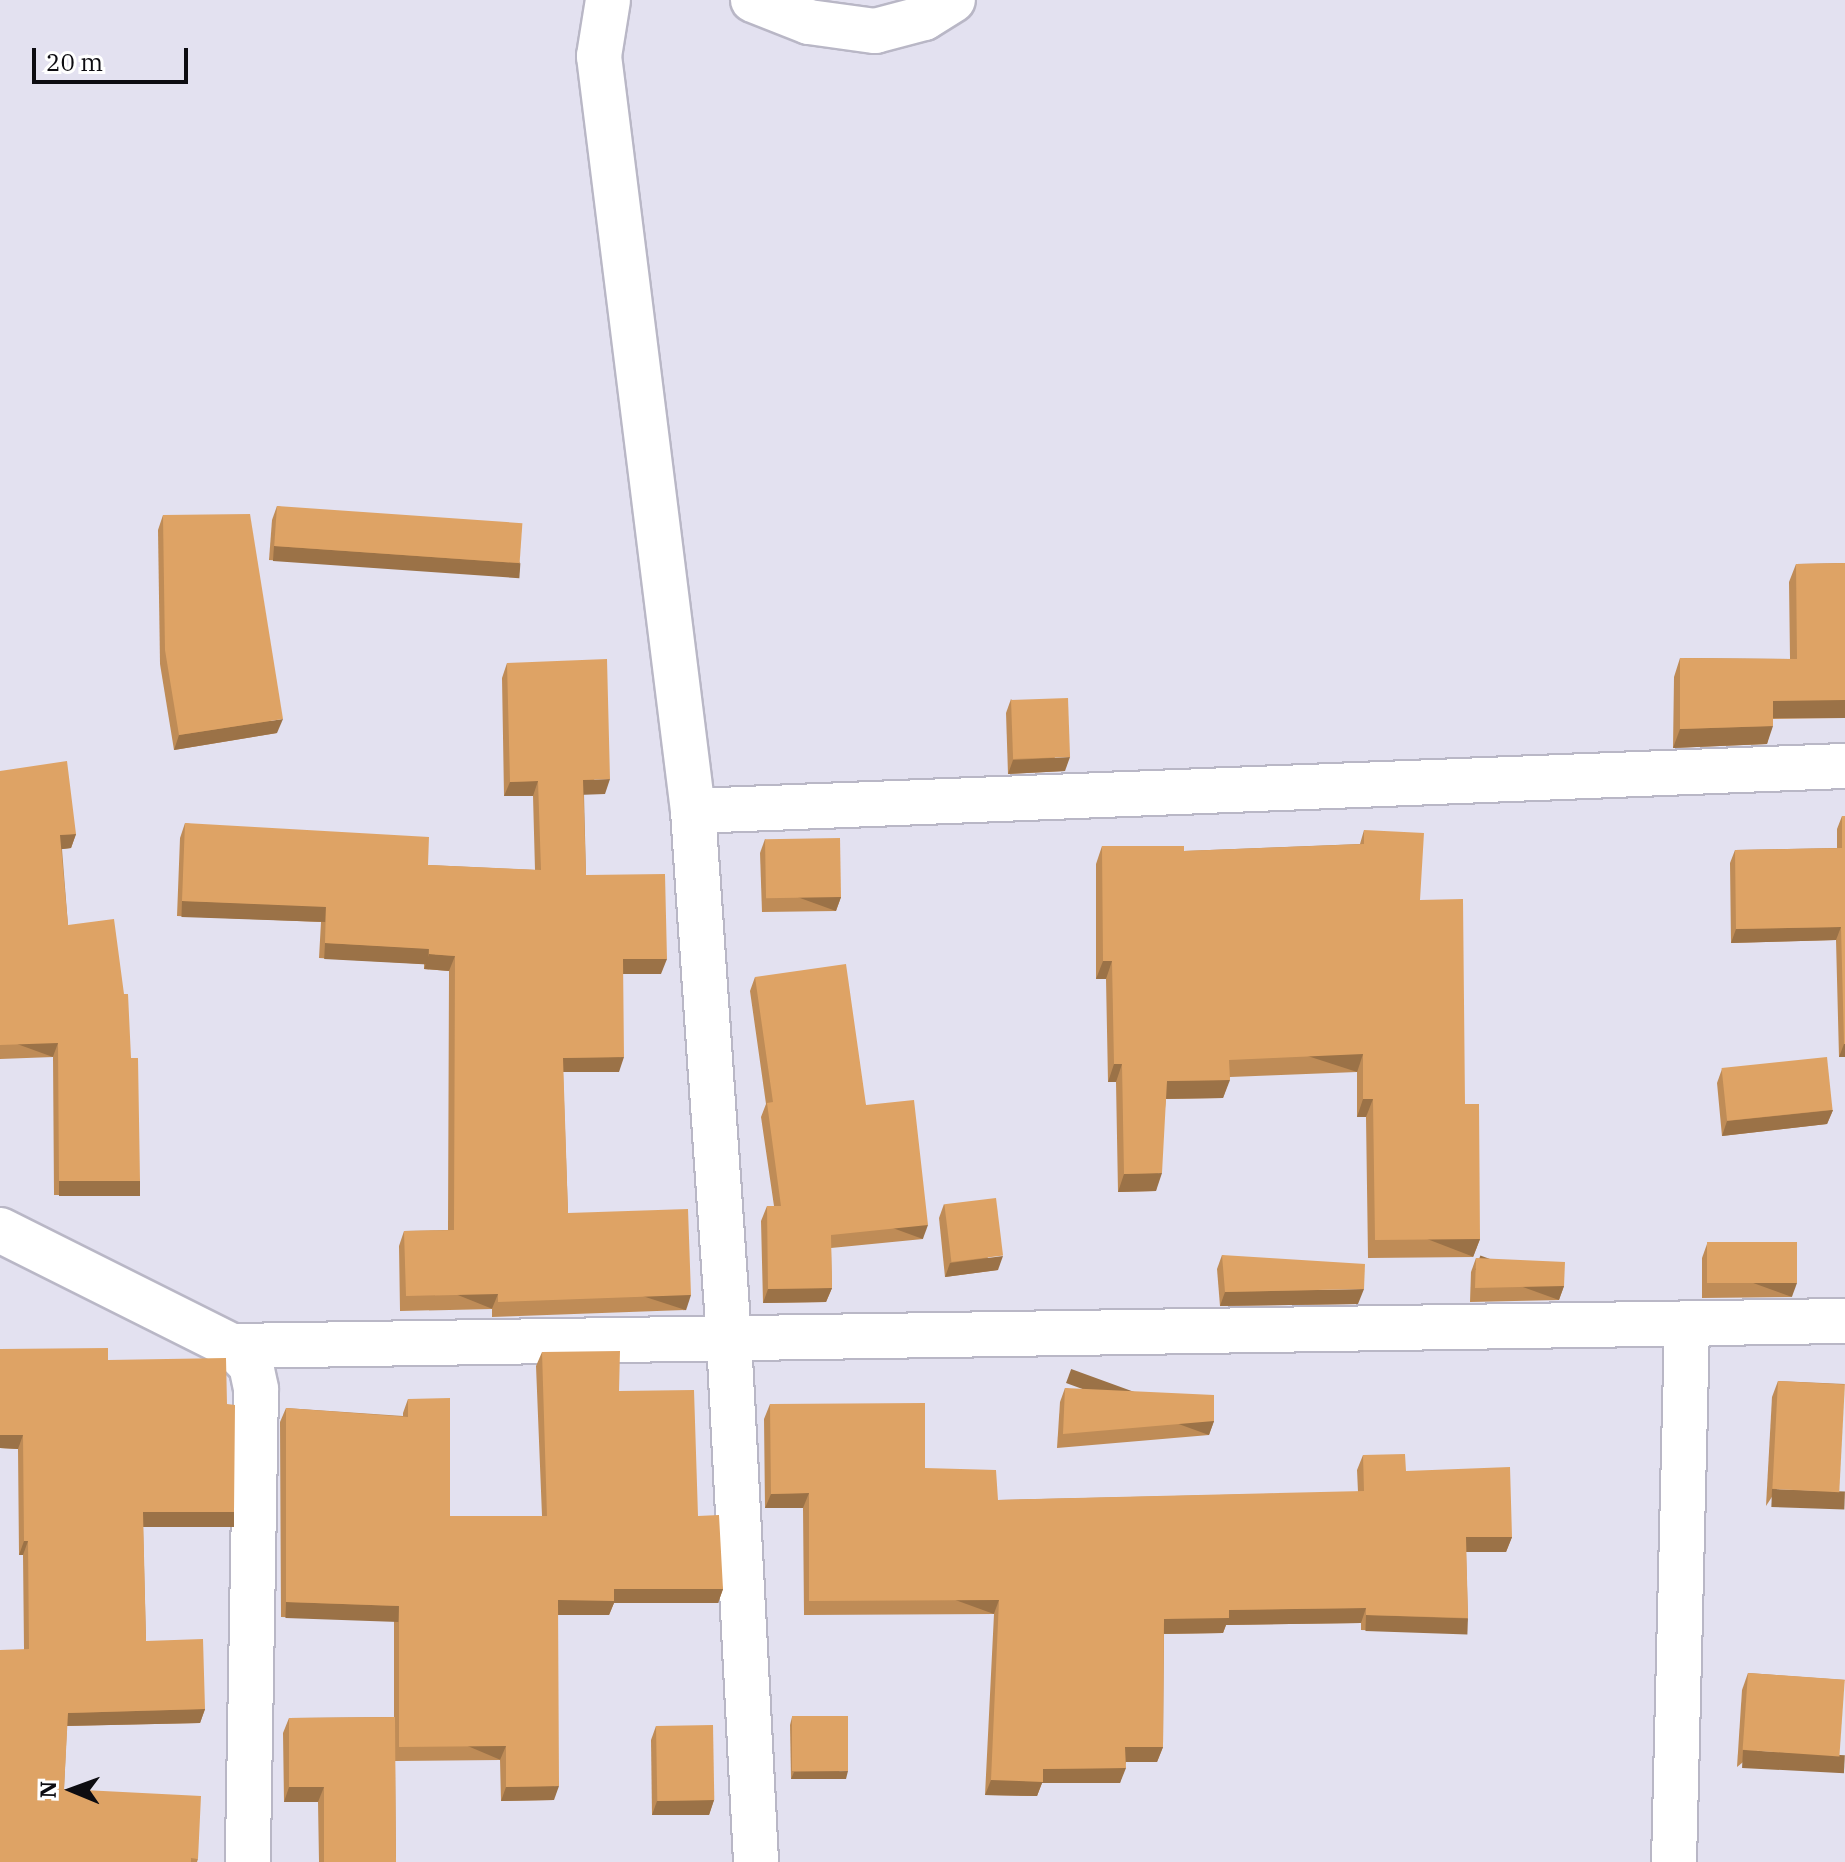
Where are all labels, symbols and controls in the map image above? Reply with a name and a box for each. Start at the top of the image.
scale bar [36,32,192,82]
text: 20 m [46,46,103,78]
north arrow [32,1750,112,1830]
text: N [33,1781,62,1799]

